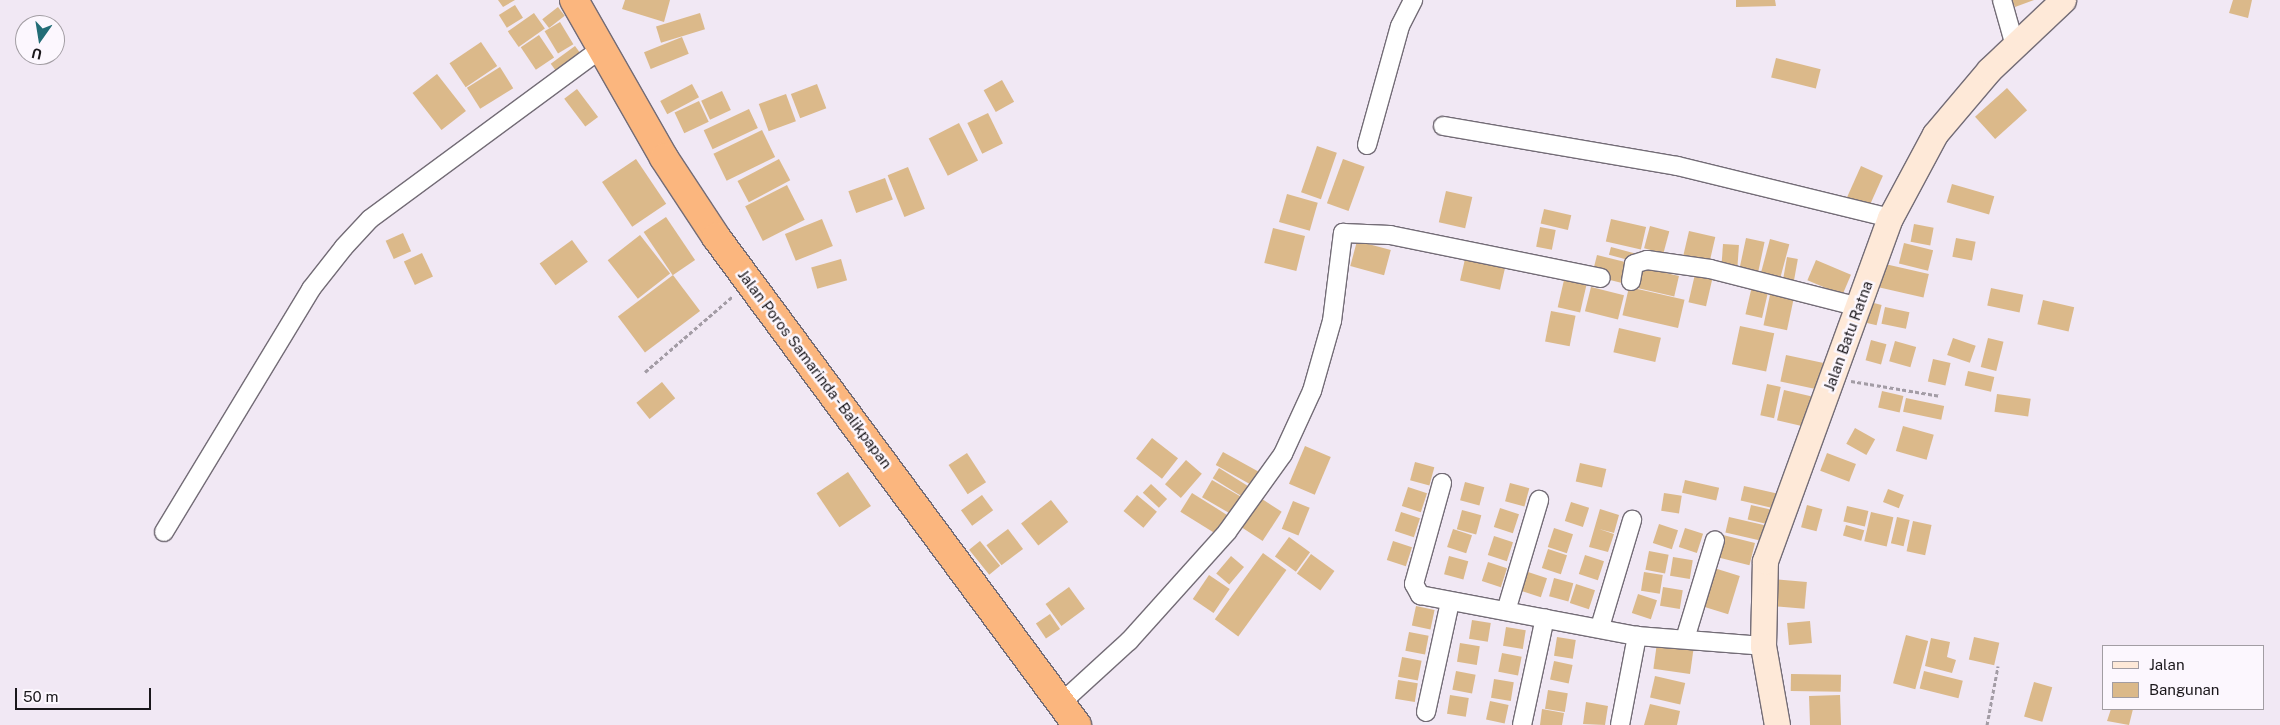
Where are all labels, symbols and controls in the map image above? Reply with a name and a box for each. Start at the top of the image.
north arrow [15,15,65,65]
text: U [30,45,44,63]
street label: Jalan Poros Samarinda - Balikpapan [733,264,897,474]
street label: Jalan Batu Ratna [1820,278,1876,394]
legend [2102,645,2265,710]
text: Jalan [2149,656,2185,673]
scale bar [18,678,154,710]
text: Bangunan [2149,681,2220,698]
text: 50 m [23,688,58,705]

